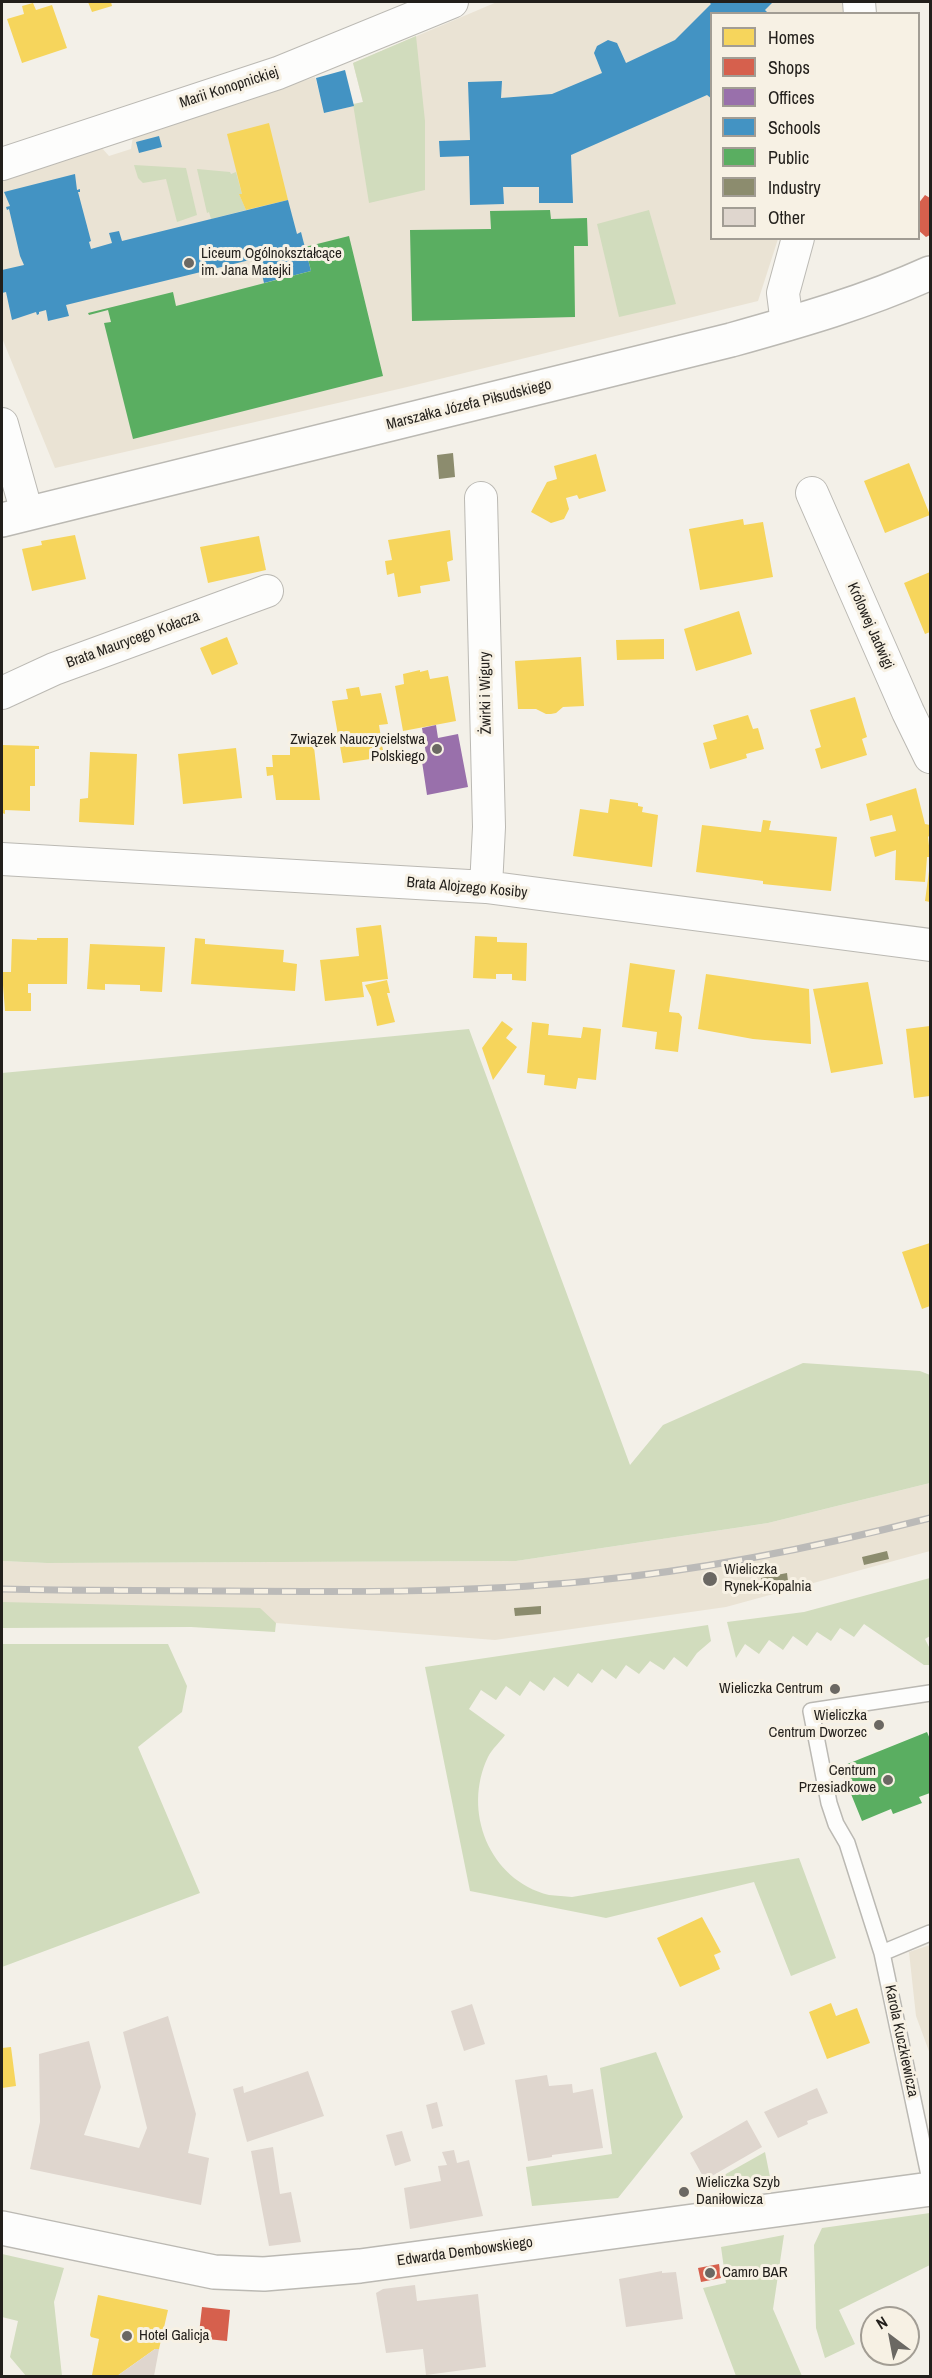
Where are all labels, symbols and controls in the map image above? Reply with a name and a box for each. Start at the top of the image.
legend [710,12,920,240]
text: Homes [768,25,815,50]
text: Shops [768,55,810,80]
street label: Marii Konopnickiej [177,64,281,112]
text: Offices [768,85,815,110]
text: Schools [768,115,821,140]
text: Public [768,145,809,170]
text: Industry [768,175,821,200]
text: Other [768,205,805,230]
place label: Liceum Ogólnokształcące im. Jana Matejki [201,245,342,280]
marker: Liceum Ogólnokształcące im. Jana Matejki [182,256,196,270]
street label: Marszałka Józefa Piłsudskiego [385,376,553,434]
street label: Królowej Jadwigi [843,580,897,672]
street label: Brata Maurycego Kołacza [64,607,202,673]
street label: Żwirki i Wigury [476,652,496,734]
place label: Związek Nauczycielstwa Polskiego [290,731,425,766]
marker: Związek Nauczycielstwa Polskiego [430,742,444,756]
street label: Brata Alojzego Kosiby [406,874,528,902]
place label: Wieliczka Rynek-Kopalnia [724,1561,812,1596]
marker: Wieliczka Rynek-Kopalnia [701,1570,719,1588]
place label: Wieliczka Centrum [719,1680,823,1698]
marker: Wieliczka Centrum [828,1682,842,1696]
place label: Wieliczka Centrum Dworzec [769,1707,867,1742]
marker: Wieliczka Centrum Dworzec [872,1718,886,1732]
place label: Centrum Przesiadkowe [799,1762,876,1797]
marker: Centrum Przesiadkowe [881,1773,895,1787]
street label: Karola Kuczkiewicza [880,1983,922,2099]
place label: Wieliczka Szyb Daniłowicza [696,2174,780,2209]
marker: Wieliczka Szyb Daniłowicza [677,2185,691,2199]
street label: Edwarda Dembowskiego [396,2234,534,2270]
place label: Camro BAR [722,2264,788,2282]
marker: Camro BAR [703,2266,717,2280]
north arrow [860,2306,920,2366]
text: N [872,2311,891,2334]
place label: Hotel Galicja [139,2327,209,2345]
marker: Hotel Galicja [120,2329,134,2343]

